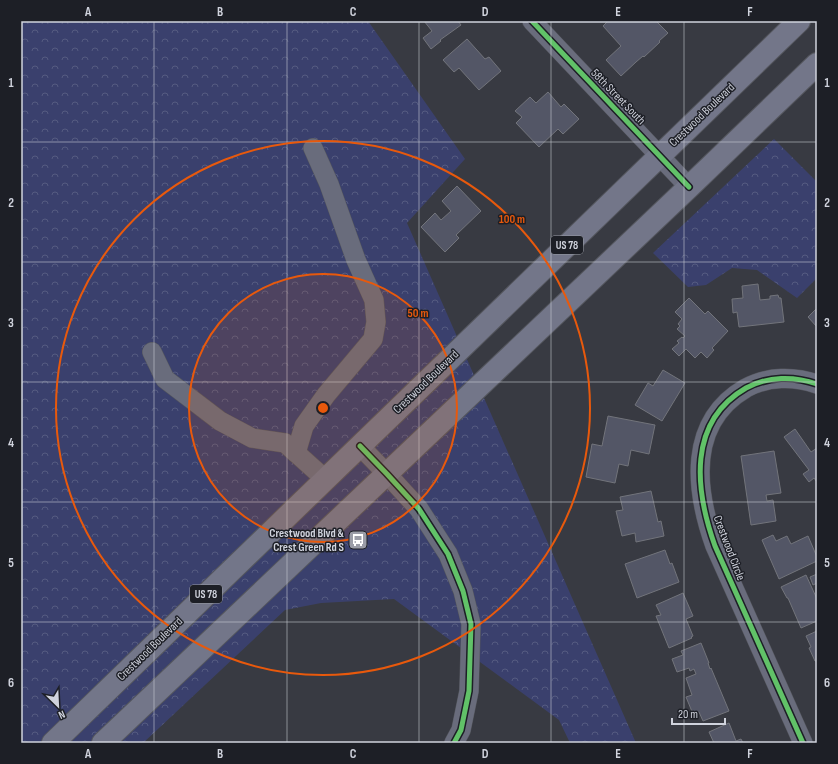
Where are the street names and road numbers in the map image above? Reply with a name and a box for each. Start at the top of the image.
street label: 58th Street South [588,66,648,128]
street label: Crestwood Boulevard [666,80,738,150]
road number: US 78 [551,236,583,254]
street label: Crestwood Boulevard [390,347,462,417]
street label: Crestwood Circle [710,513,748,583]
road number: US 78 [190,585,222,603]
street label: Crestwood Boulevard [114,614,186,684]

